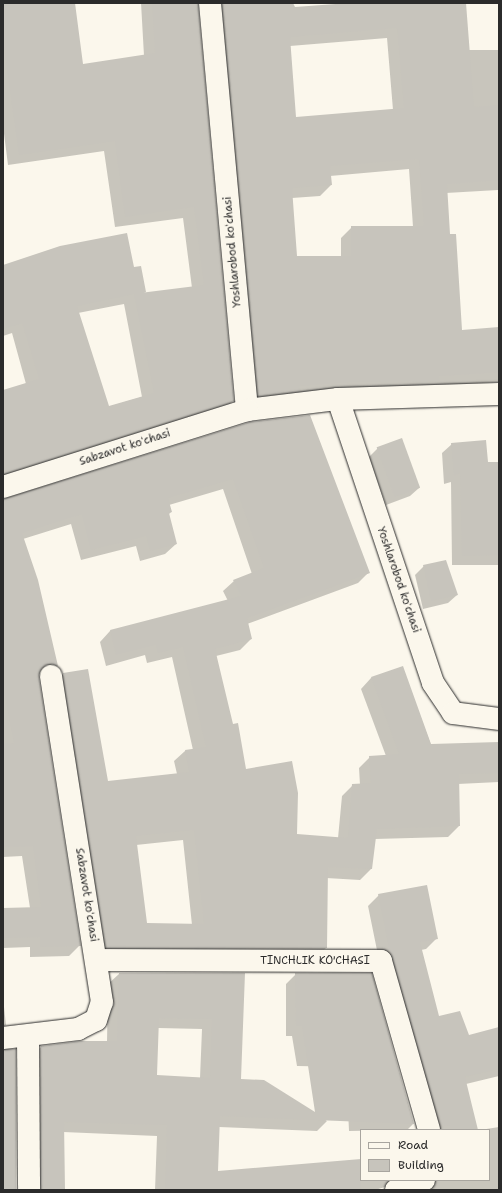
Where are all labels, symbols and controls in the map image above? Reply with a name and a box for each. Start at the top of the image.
street label: Yoshlarobod koʻchasi [222,196,244,308]
street label: Sabzavot koʻchasi [78,427,172,469]
street label: Yoshlarobod koʻchasi [374,525,422,635]
street label: Sabzavot koʻchasi [72,847,100,943]
street label: TINCHLIK KO'CHASI [260,954,370,968]
legend [360,1129,490,1181]
text: Road [398,1137,428,1153]
text: Building [398,1157,444,1173]

